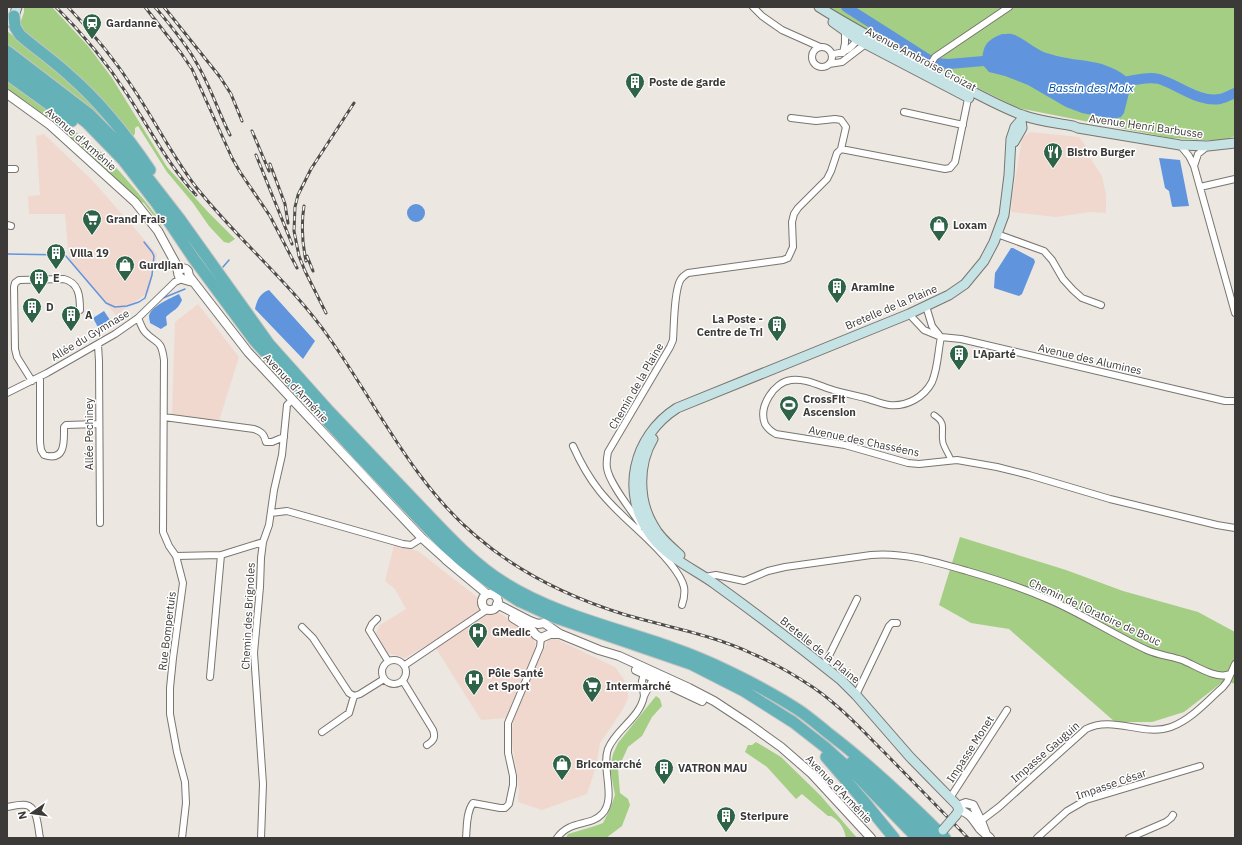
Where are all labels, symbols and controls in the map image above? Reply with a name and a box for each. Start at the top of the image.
station icon: Gardanne [81,12,103,40]
place label: Gardanne [106,16,157,30]
street label: Avenue Ambroise Croizat [863,24,979,94]
building icon: Poste de garde [624,71,646,99]
place label: Poste de garde [649,75,726,89]
water label: Bassin des Molx [1048,80,1135,95]
street label: Avenue d'Arménie [43,104,119,174]
street label: Avenue Henri Barbusse [1088,111,1204,141]
restaurant icon: Bistro Burger [1042,141,1064,169]
place label: Bistro Burger [1067,145,1136,159]
supermarket icon: Grand Frais [81,208,103,236]
place label: Grand Frais [106,212,166,226]
shop icon: Loxam [928,214,950,242]
place label: Loxam [953,218,987,232]
building icon: Villa 19 [45,242,67,270]
place label: Villa 19 [70,246,109,260]
shop icon: Gurdjian [114,254,136,282]
place label: Gurdjian [139,258,184,272]
building icon: E [28,267,50,295]
place label: E [53,271,60,285]
building icon: Aramine [826,276,848,304]
place label: Aramine [851,280,895,294]
street label: Bretelle de la Plaine [843,281,939,333]
building icon: D [21,296,43,324]
place label: D [46,300,54,314]
building icon: A [60,304,82,332]
street label: Allée du Gymnase [48,306,132,364]
place label: A [85,308,93,322]
place label: La Poste - Centre de Tri [697,312,763,339]
building icon: La Poste - Centre de Tri [766,314,788,342]
street label: Chemin de la Plaine [606,340,666,432]
street label: Avenue des Alumines [1037,340,1143,378]
building icon: L'Aparté [948,343,970,371]
place label: L'Aparté [973,347,1016,361]
street label: Avenue d'Arménie [260,350,332,426]
place label: CrossFit Ascension [803,392,856,419]
sports icon: CrossFit Ascension [778,394,800,422]
street label: Allée Pechiney [82,397,96,470]
street label: Avenue des Chasséens [807,422,921,460]
street label: Chemin des Brignoles [238,562,258,670]
street label: Chemin de l'Oratoire de Bouc [1027,575,1164,649]
street label: Rue Bompertuis [155,591,179,671]
street label: Bretelle de la Plaine [777,614,863,686]
hospital icon: GMedic [467,621,489,649]
place label: GMedic [492,625,531,639]
place label: Pôle Santé et Sport [488,666,543,693]
hospital icon: Pôle Santé et Sport [463,668,485,696]
supermarket icon: Intermarché [581,675,603,703]
place label: Intermarché [606,679,671,693]
street label: Impasse Monet [943,713,997,785]
street label: Impasse Gauguin [1008,718,1082,786]
street label: Avenue d'Arménie [803,752,875,826]
shop icon: Bricomarché [551,753,573,781]
place label: Bricomarché [576,757,642,771]
building icon: VATRON MAU [653,757,675,785]
place label: VATRON MAU [678,761,747,775]
street label: Impasse César [1074,765,1148,803]
north arrow [12,793,52,833]
building icon: Steripure [715,805,737,833]
place label: Steripure [740,809,789,823]
text: N [15,810,30,821]

